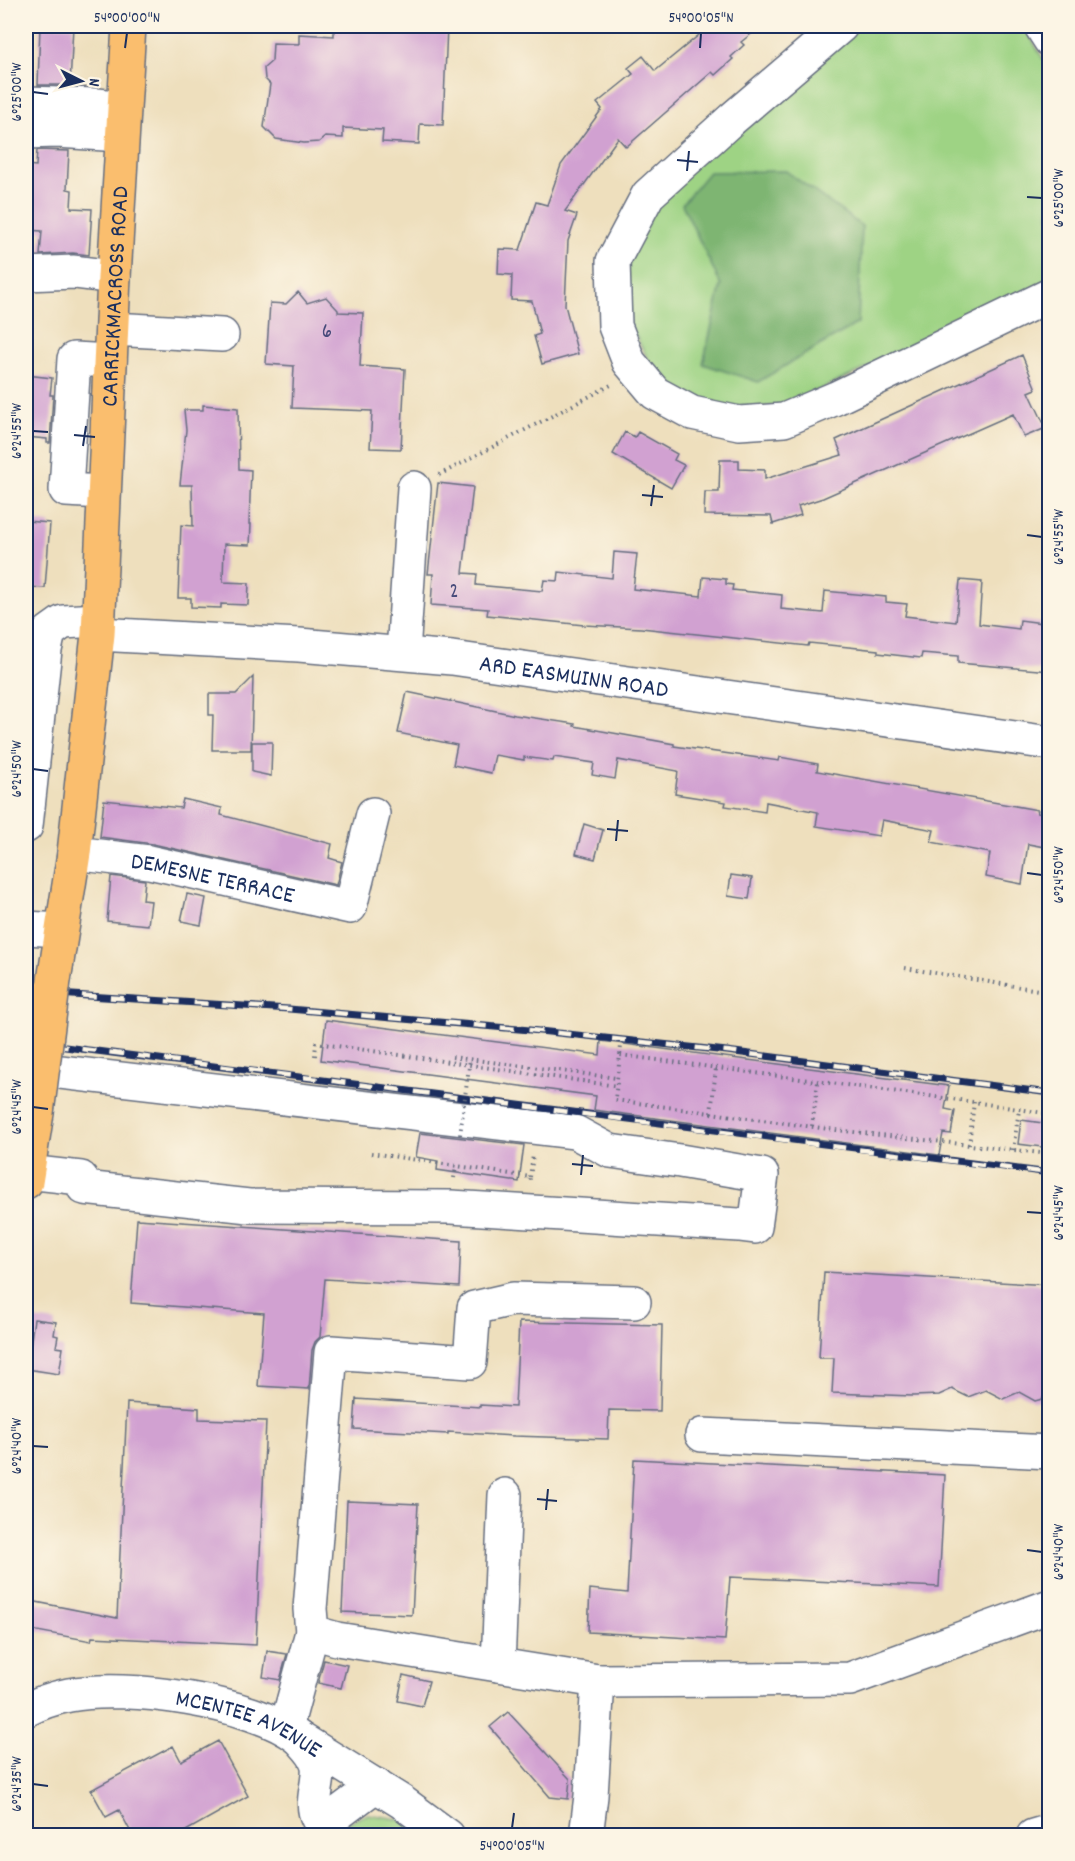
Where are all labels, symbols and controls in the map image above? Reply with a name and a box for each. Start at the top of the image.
text: 54°00'00"N [94,8,160,30]
text: 54°00'05"N [668,8,734,30]
north arrow [51,51,111,111]
text: 6°25'00"W [7,62,29,121]
text: N [82,77,105,88]
text: 6°25'00"W [1049,168,1071,227]
street label: CARRICKMACROSS ROAD [94,185,139,408]
house number: 6 [322,318,332,348]
text: 6°24'55"W [7,403,29,459]
text: 6°24'55"W [1049,509,1071,565]
house number: 2 [449,578,459,608]
street label: ARD EASMUINN ROAD [477,648,670,709]
text: 6°24'50"W [7,740,29,797]
street label: DEMESNE TERRACE [129,846,297,914]
text: 6°24'50"W [1049,846,1071,903]
text: 6°24'45"W [7,1079,29,1135]
text: 6°24'45"W [1049,1185,1071,1241]
text: 6°24'40"W [7,1417,29,1474]
text: 6°24'40"W [1049,1523,1071,1580]
street label: MCENTEE AVENUE [173,1683,327,1768]
text: 6°24'35"W [7,1756,29,1812]
text: 54°00'05"N [479,1836,545,1858]

